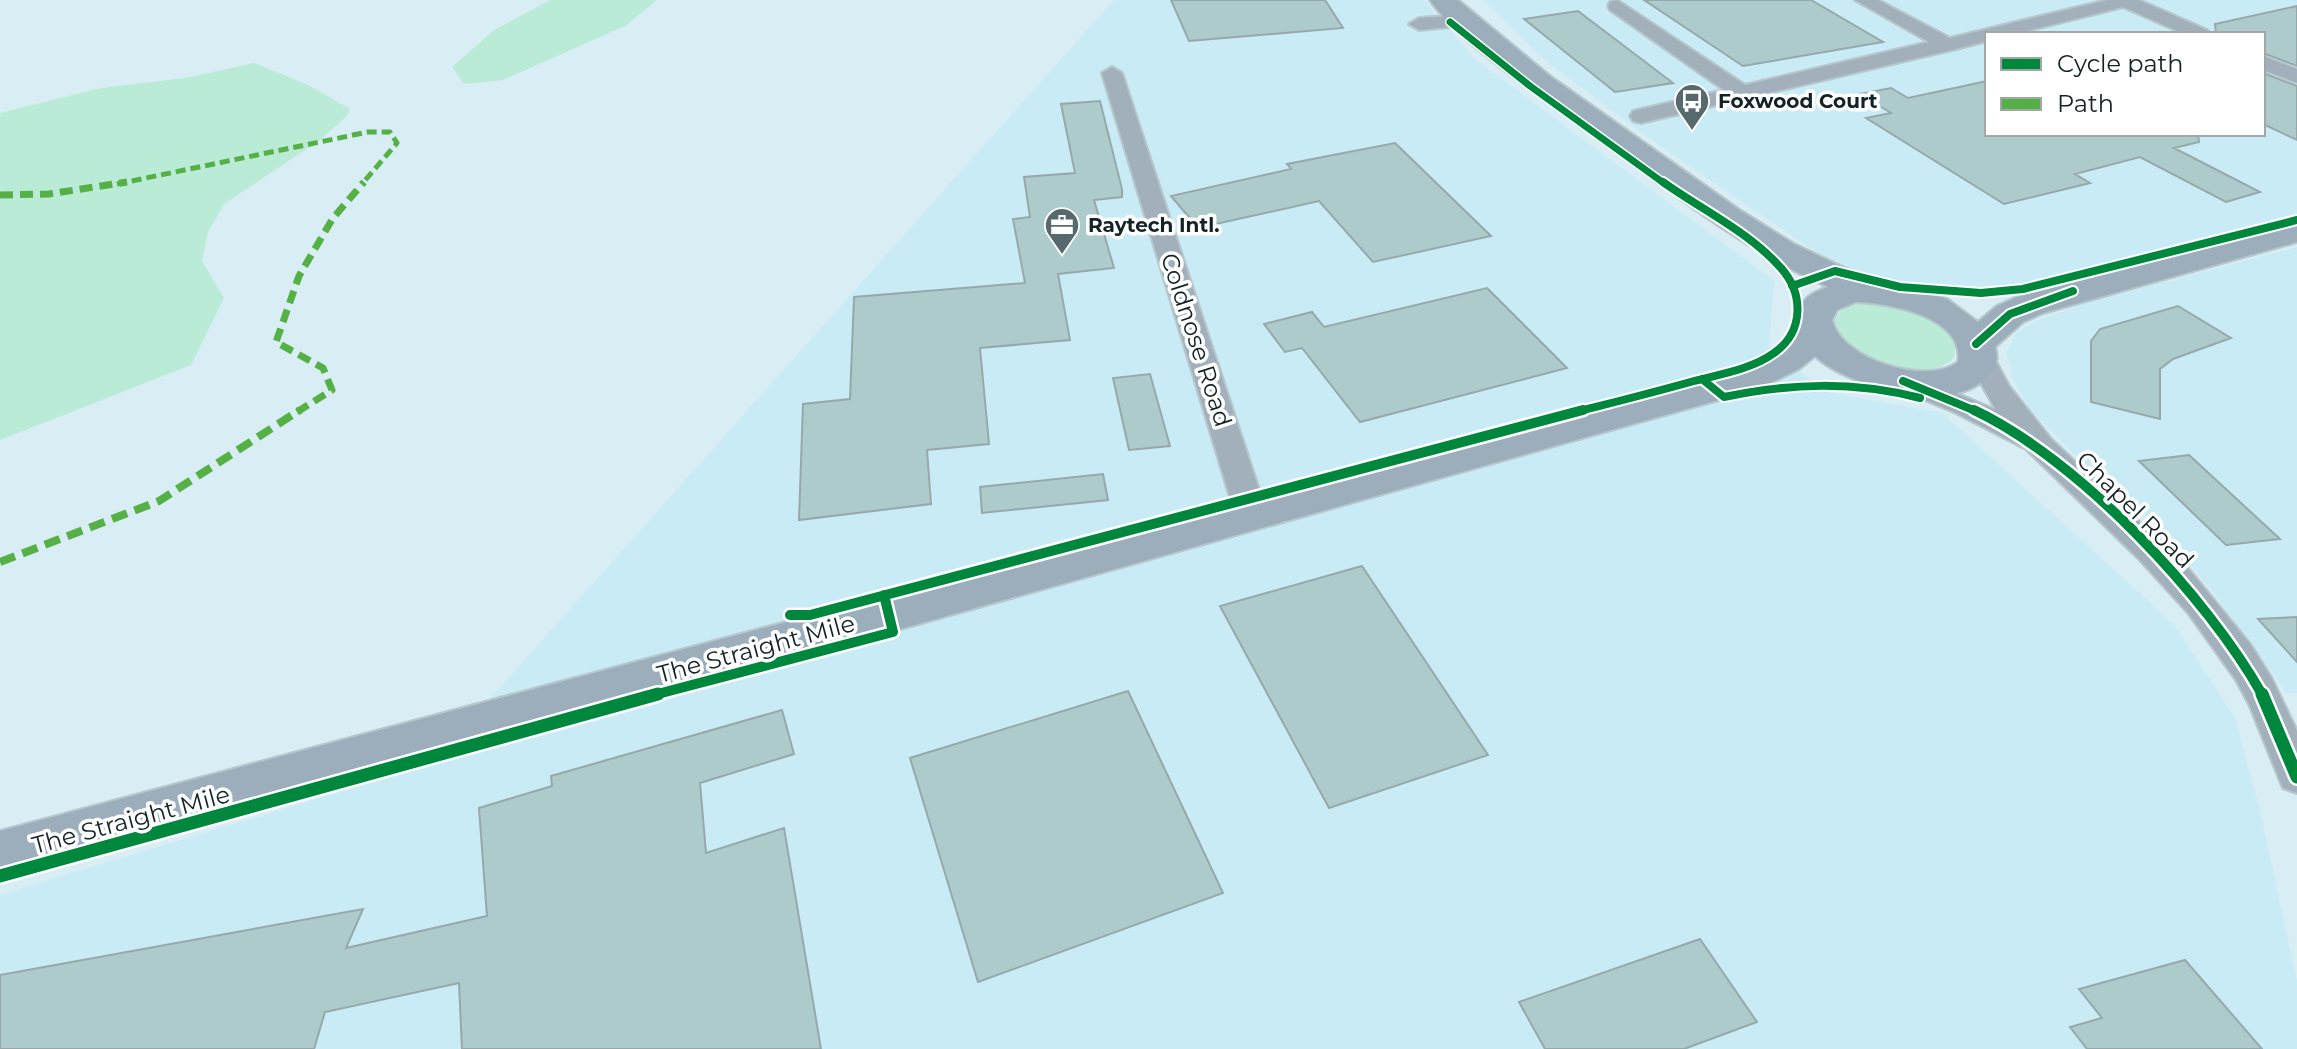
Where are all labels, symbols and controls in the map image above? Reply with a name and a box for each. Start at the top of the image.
legend [1985,32,2265,136]
text: Cycle path [2057,49,2184,78]
bus stop icon: Foxwood Court [1673,82,1711,132]
place label: Foxwood Court [1718,89,1878,113]
text: Path [2057,89,2114,118]
office icon: Raytech Intl. [1043,206,1081,256]
place label: Raytech Intl. [1088,213,1219,237]
street label: Coldnose Road [1155,249,1238,430]
street label: Chapel Road [2071,445,2200,574]
street label: The Straight Mile [654,608,858,689]
street label: The Straight Mile [29,779,233,860]

